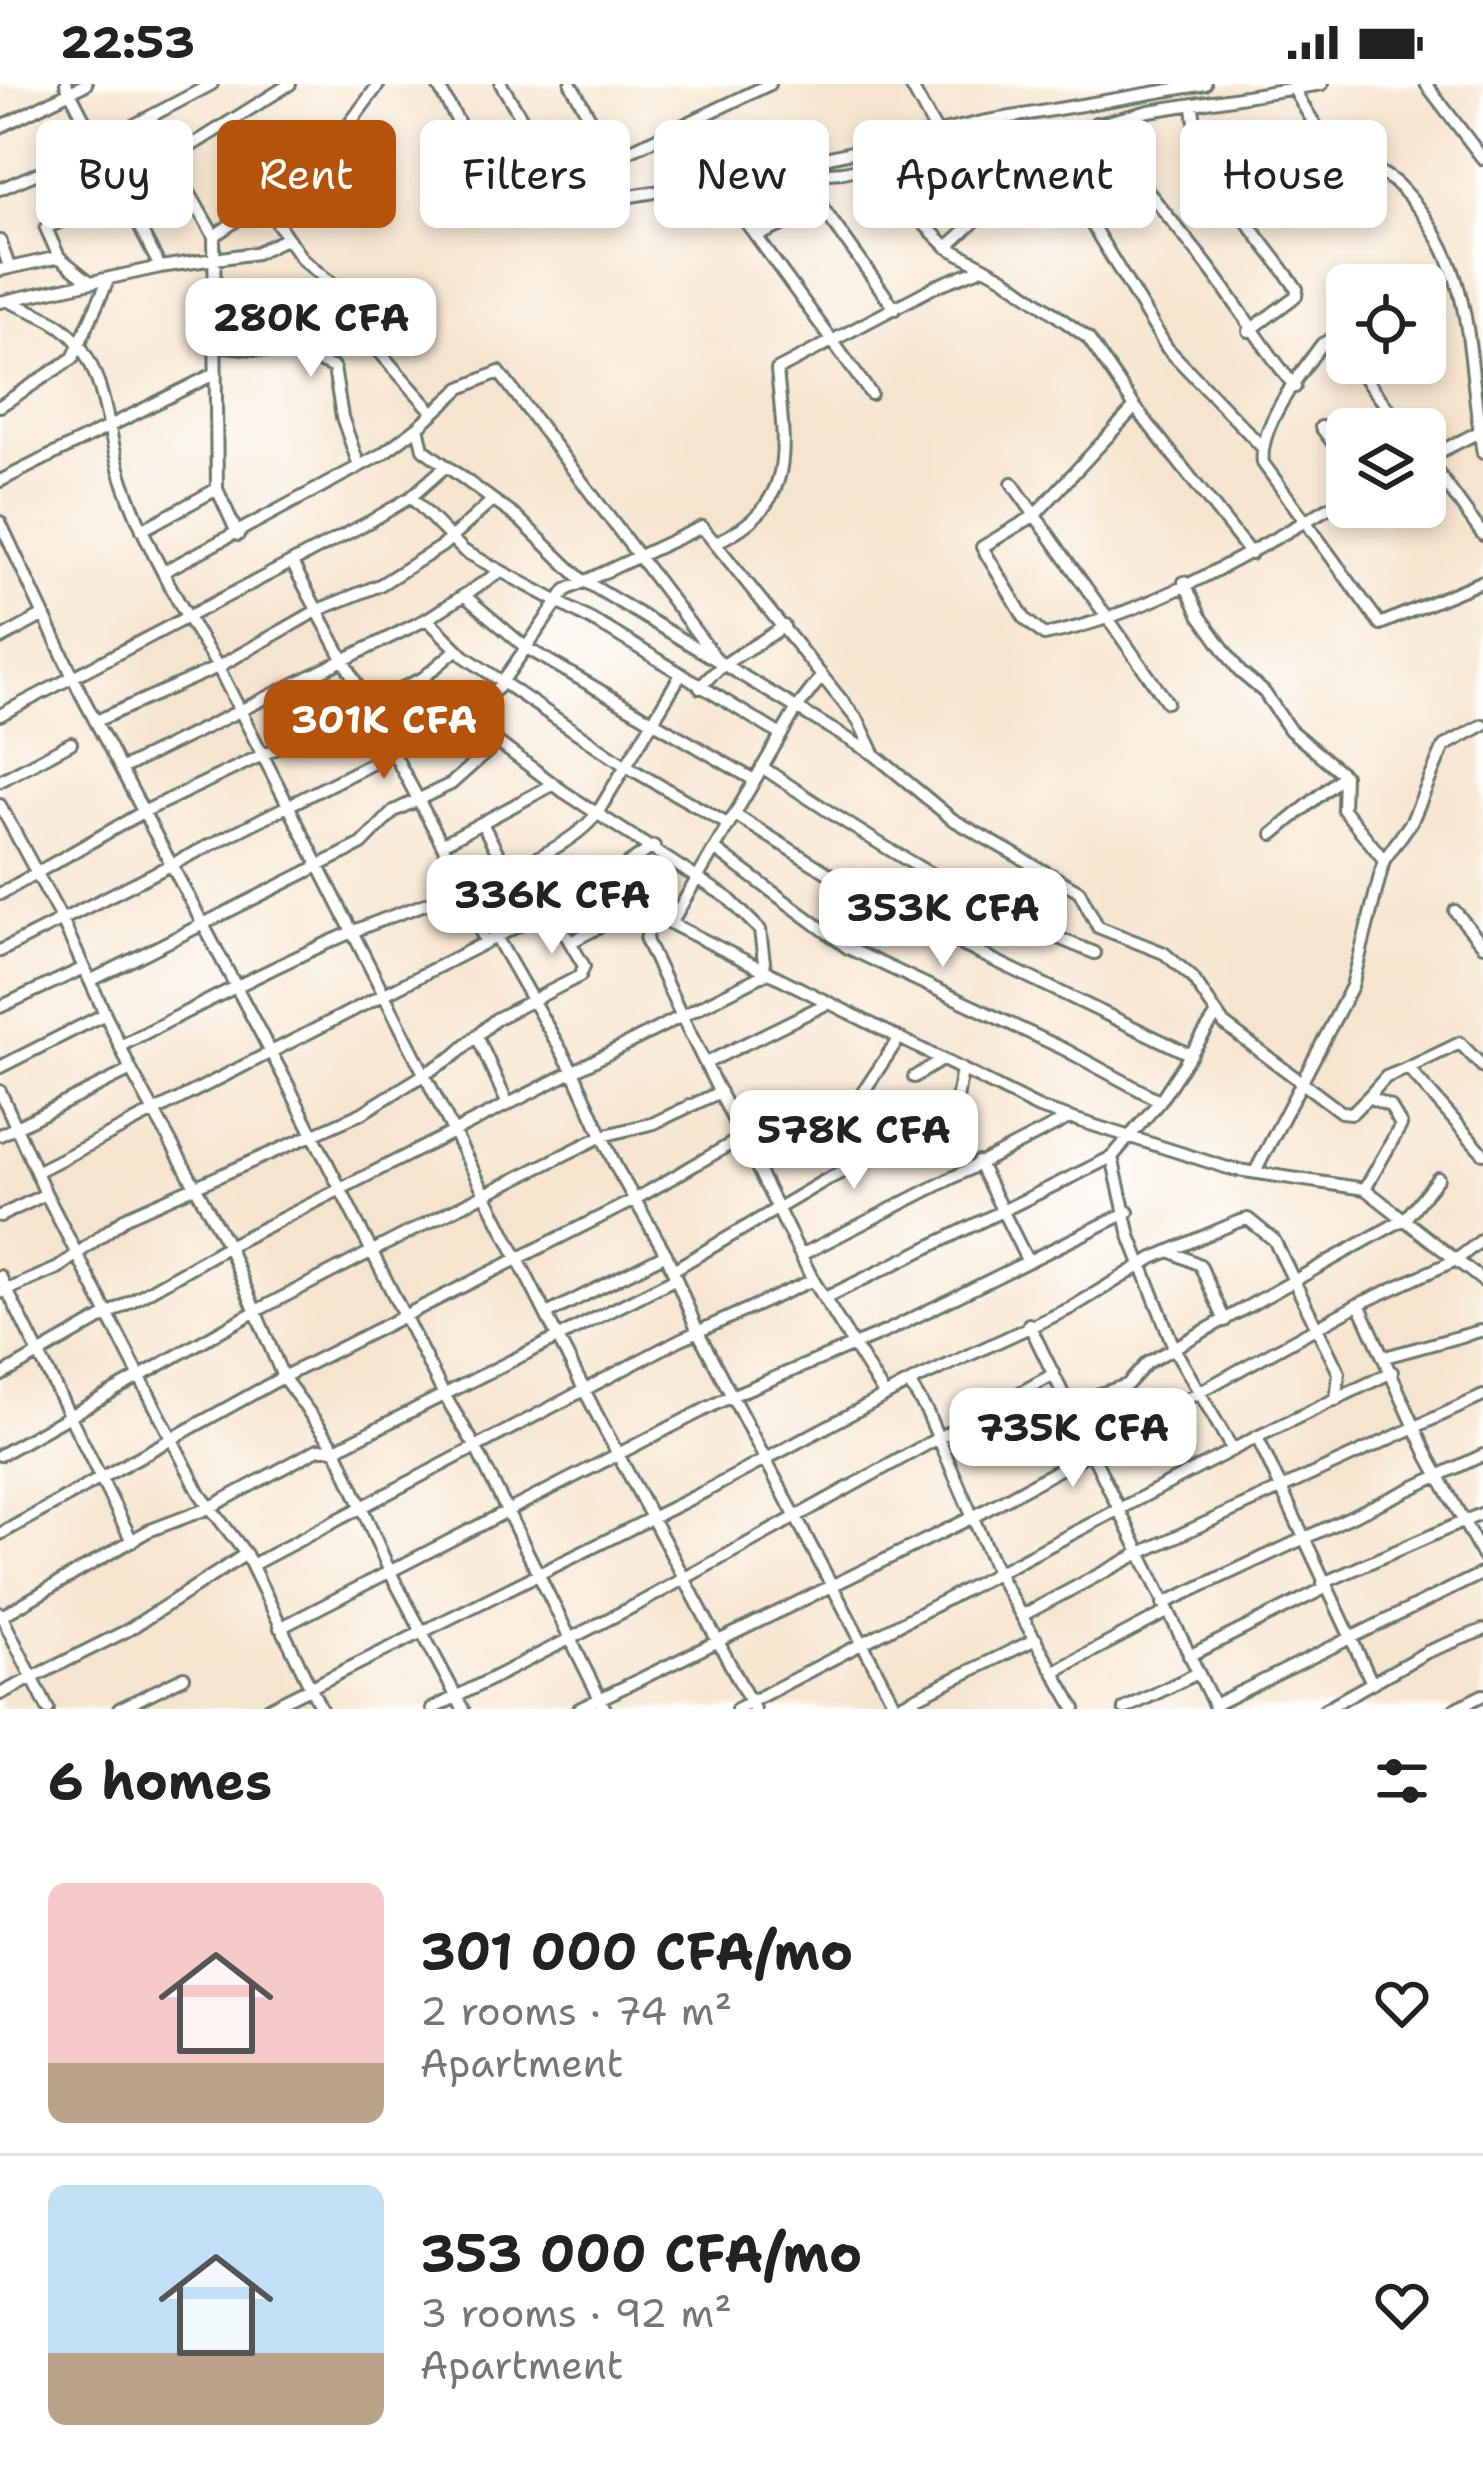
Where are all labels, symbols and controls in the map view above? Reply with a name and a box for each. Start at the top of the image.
text: 22:53 [60,12,195,72]
chip: Buy [36,120,193,228]
chip: Rent [217,120,396,228]
chip: Filters [420,120,630,228]
chip: New [654,120,829,228]
chip: Apartment [853,120,1156,228]
chip: House [1180,120,1387,228]
map controls [1326,264,1446,528]
button: locate [1326,264,1446,384]
pin: 280K CFA [187,278,435,380]
text: 280K CFA [212,291,410,343]
button: layers [1326,408,1446,528]
pin: 301K CFA [260,680,508,782]
text: 301K CFA [290,693,478,745]
pin: 336K CFA [428,855,676,957]
text: 336K CFA [454,868,650,920]
pin: 353K CFA [819,868,1067,970]
text: 353K CFA [846,881,1040,933]
pin: 578K CFA [730,1090,978,1192]
text: 578K CFA [757,1103,951,1155]
pin: 735K CFA [949,1388,1197,1490]
text: 735K CFA [977,1401,1169,1453]
text: 6 homes [48,1747,272,1815]
icon: filters [1369,1748,1435,1814]
text: 301 000 CFA/mo [420,1917,853,1985]
icon: home [144,1931,288,2075]
icon: heart [1369,1970,1435,2036]
text: 2 rooms · 74 m² [420,1985,732,2037]
text: Apartment [420,2037,623,2089]
text: 353 000 CFA/mo [420,2219,862,2287]
icon: home [144,2233,288,2377]
icon: heart [1369,2272,1435,2338]
text: 3 rooms · 92 m² [420,2287,732,2339]
text: Apartment [420,2339,623,2391]

